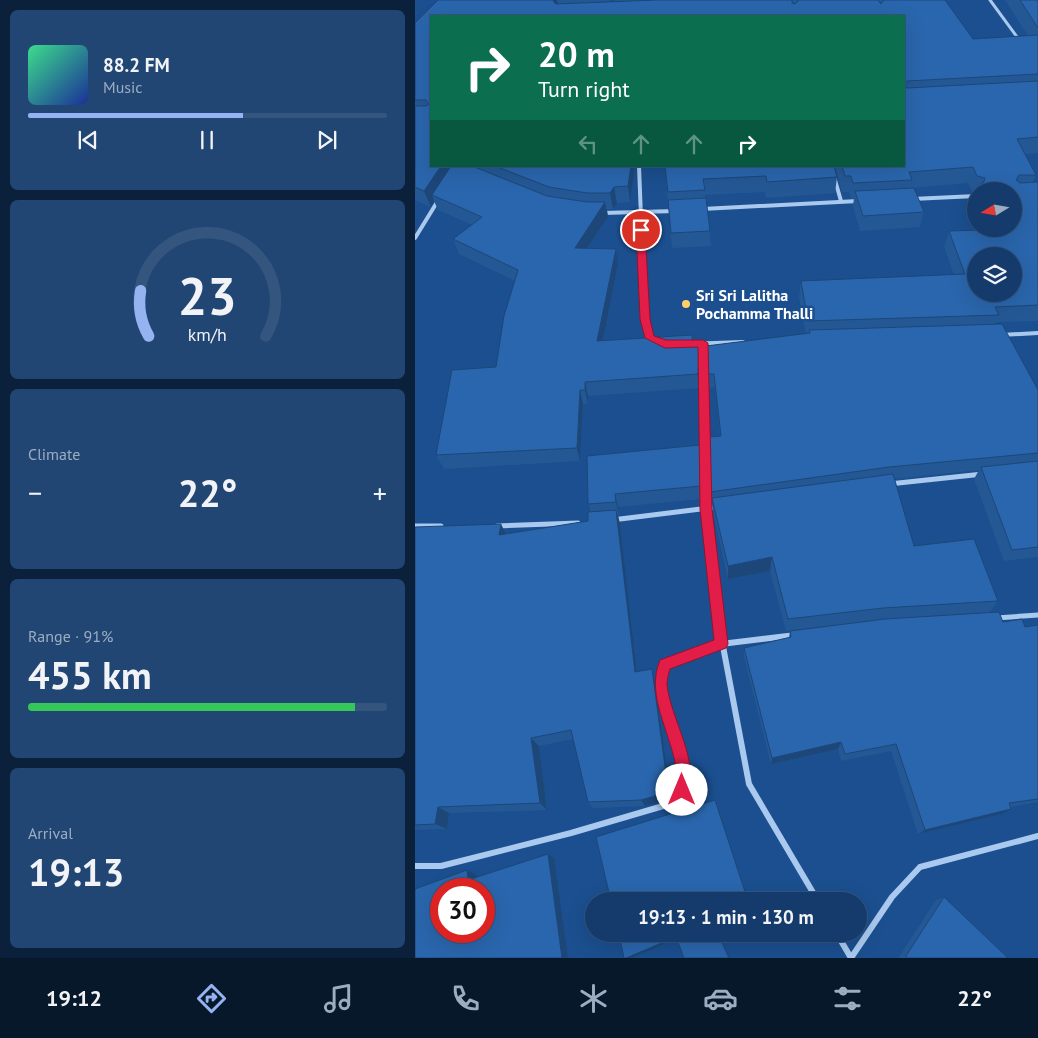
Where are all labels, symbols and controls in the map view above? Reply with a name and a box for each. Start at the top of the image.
text: 20 m [538,31,615,77]
icon: right [455,35,520,100]
text: 88.2 FM [103,53,170,77]
text: Turn right [538,75,630,103]
text: Music [103,77,143,97]
icon: previous [74,126,102,154]
icon: pause [193,126,221,154]
icon: next [313,126,341,154]
icon: left [574,130,602,158]
icon: ahead [627,130,655,158]
icon: ahead [680,130,708,158]
icon: right [733,130,761,158]
north arrow [967,182,1023,238]
map controls [967,182,1022,302]
pin [620,209,662,251]
icon: arrive [627,216,655,244]
button: layers [967,247,1022,302]
text: 23 [178,262,237,329]
place label: Sri Sri Lalitha Pochamma Thalli [696,285,813,323]
marker: Sri Sri Lalitha Pochamma Thalli [680,298,692,310]
text: km/h [188,323,227,346]
text: Climate [28,444,80,464]
text: 22° [178,468,237,517]
text: − [28,474,42,511]
text: + [373,474,387,511]
text: Range · 91% [28,626,113,646]
text: 455 km [28,650,152,699]
position arrow [655,763,707,815]
text: Arrival [28,823,73,843]
text: 19:13 [28,847,124,896]
speed limit sign: 30 [430,878,495,943]
text: 19:13 · 1 min · 130 m [638,905,814,929]
icon: directions [194,981,229,1016]
icon: music [321,981,356,1016]
icon: phone [448,981,483,1016]
icon: climate [576,981,611,1016]
icon: car [703,981,738,1016]
icon: filters [830,981,865,1016]
text: 19:12 [46,984,102,1012]
text: 22° [957,984,992,1012]

